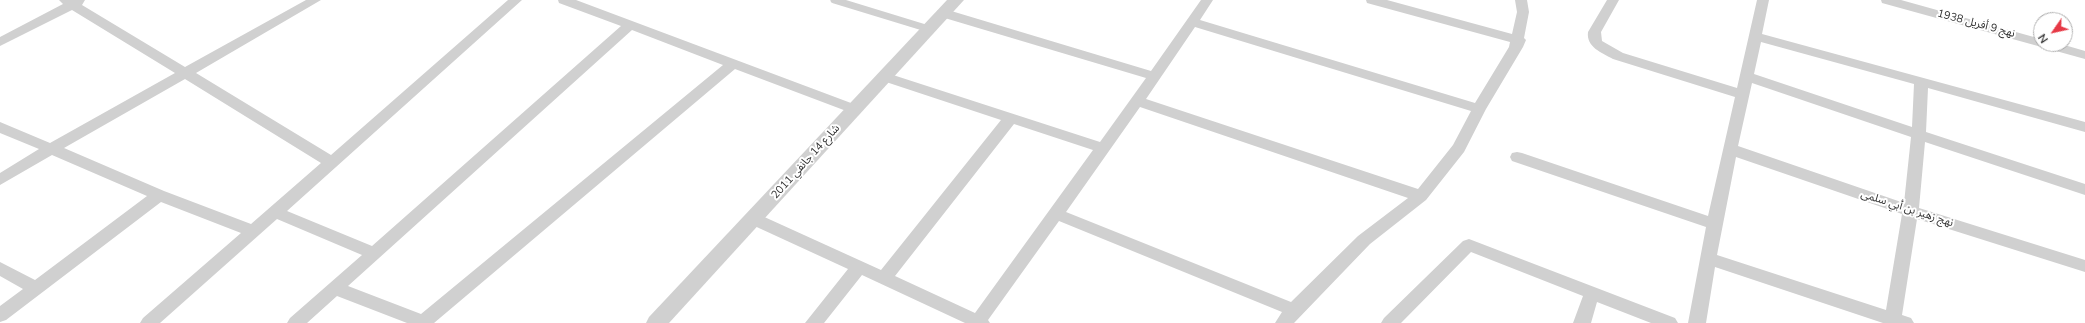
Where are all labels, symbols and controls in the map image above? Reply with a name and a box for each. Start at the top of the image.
street label: نهج 9 أفريل 1938 [1936,7,2016,41]
north arrow [2033,12,2073,52]
text: N [2035,31,2052,46]
street label: شارع 14 جانفي 2011 [769,122,843,202]
street label: نهج زهير بن أبي سلمى [1859,188,1955,230]

